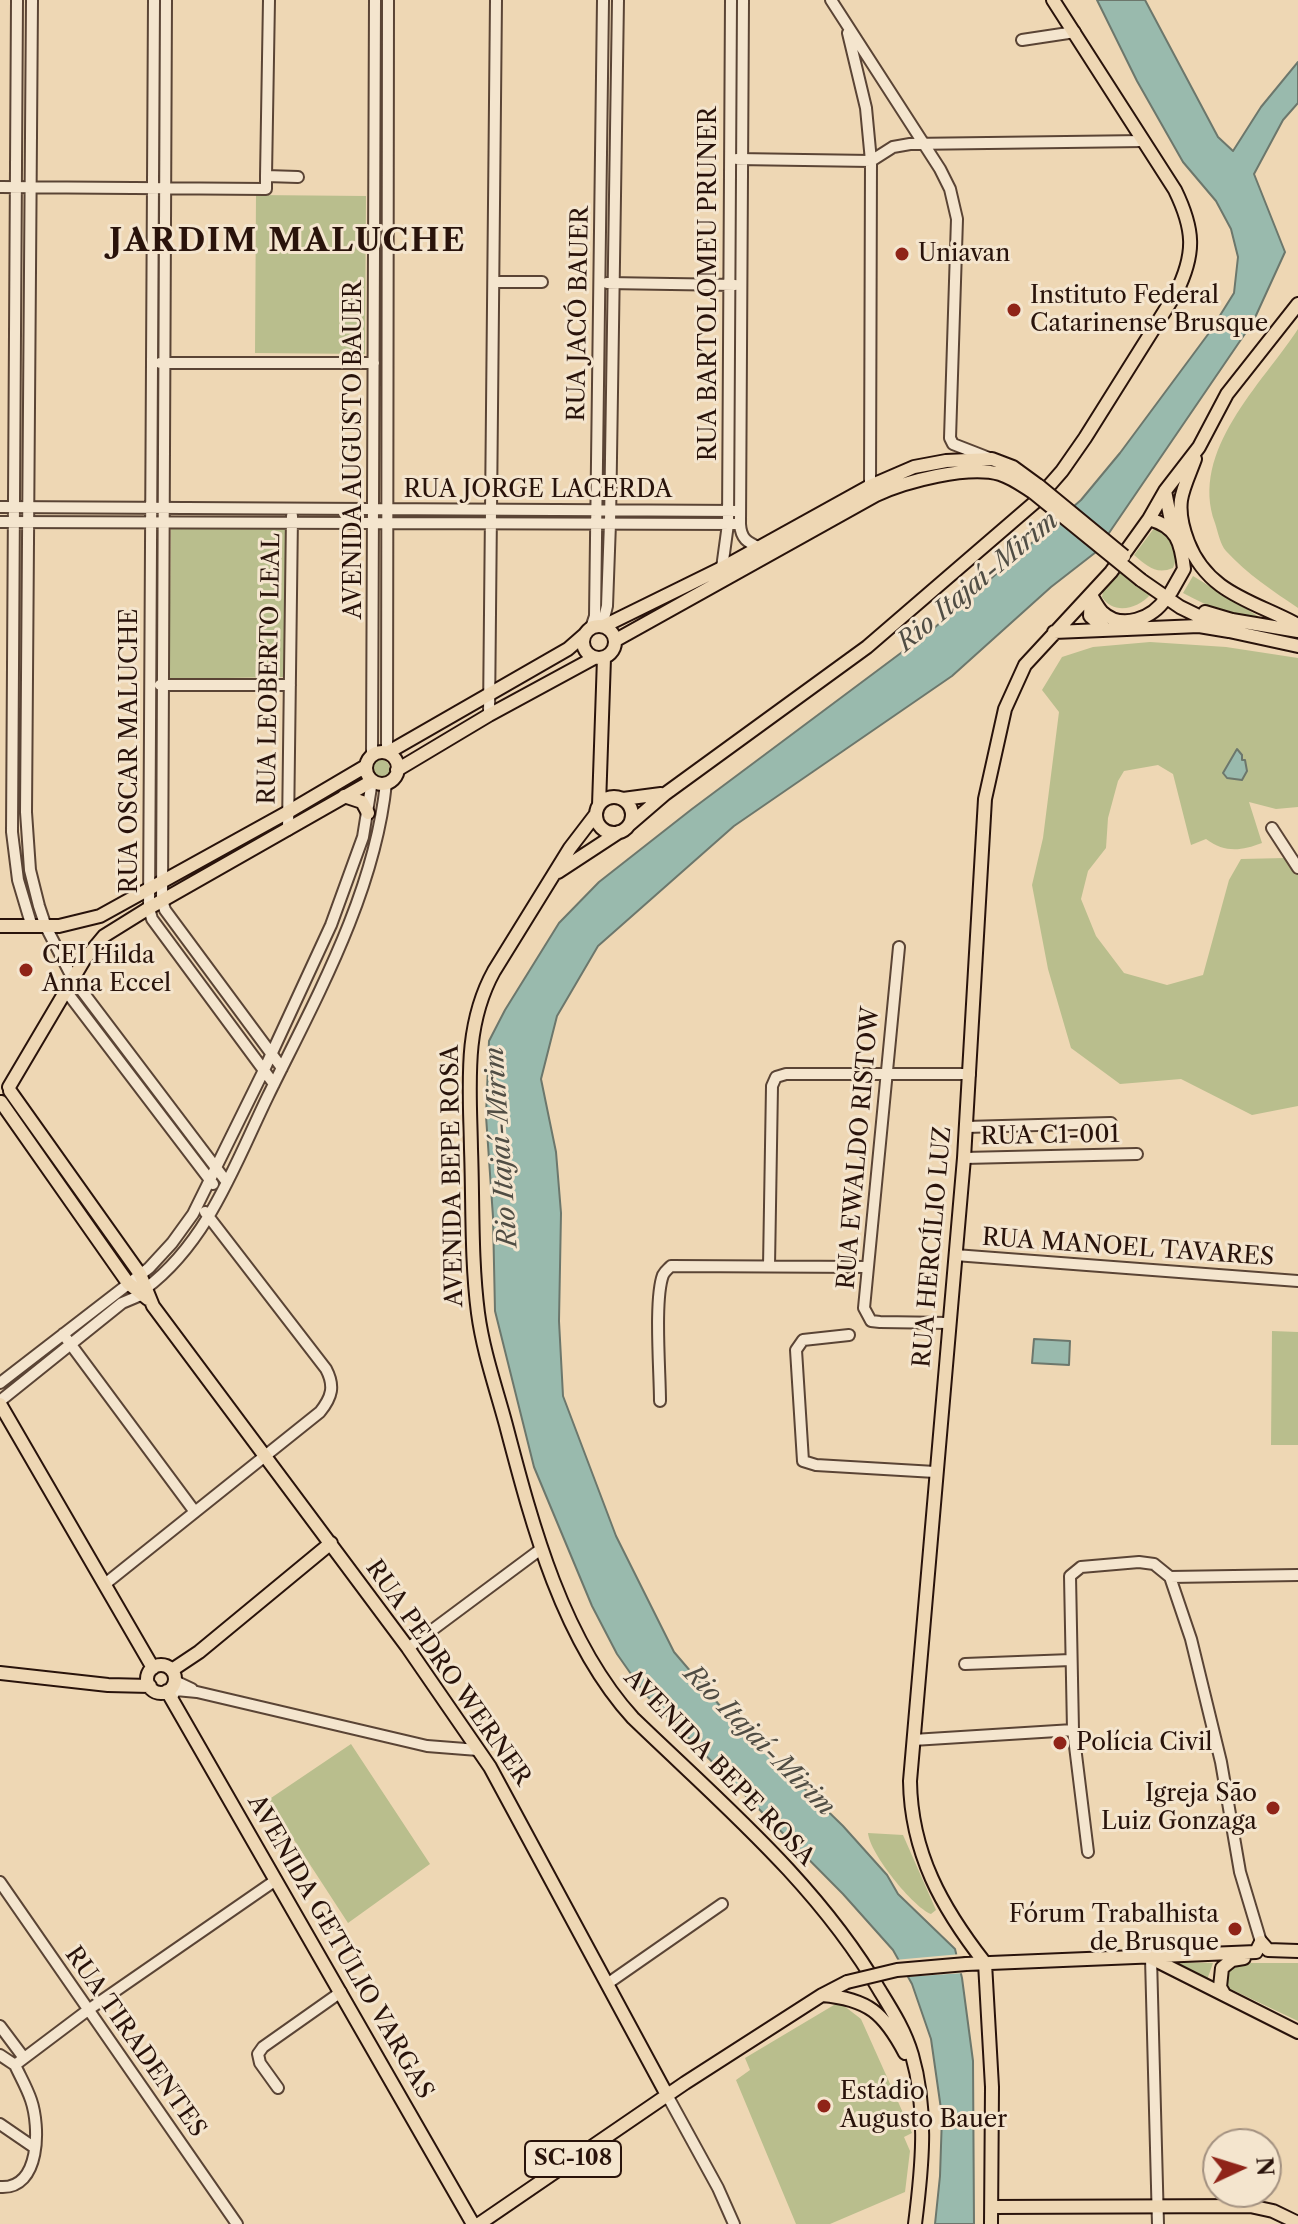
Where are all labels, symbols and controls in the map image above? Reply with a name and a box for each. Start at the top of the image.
street label: RUA BARTOLOMEU PRUNER [695,107,723,461]
street label: RUA JACÓ BAUER [563,206,595,422]
district label: JARDIM MALUCHE [109,223,467,261]
place label: Uniavan [918,240,1010,268]
marker: Uniavan [893,245,911,263]
street label: AVENIDA AUGUSTO BAUER [340,281,368,619]
place label: Instituto Federal Catarinense Brusque [1030,282,1268,338]
marker: Instituto Federal Catarinense Brusque [1005,301,1023,319]
street label: RUA JORGE LACERDA [404,476,672,504]
water label: Rio Itajaí-Mirim [891,505,1065,659]
street label: RUA LEOBERTO LEAL [253,533,287,805]
street label: RUA OSCAR MALUCHE [116,608,144,894]
place label: CEI Hilda Anna Eccel [42,942,171,998]
marker: CEI Hilda Anna Eccel [17,961,35,979]
street label: RUA EWALDO RISTOW [832,1005,886,1291]
street label: AVENIDA BEPE ROSA [436,1045,470,1307]
water label: Rio Itajaí-Mirim [479,1046,525,1248]
street label: RUA C1-001 [980,1120,1120,1152]
street label: RUA HERCÍLIO LUZ [908,1125,958,1369]
street label: RUA MANOEL TAVARES [981,1223,1275,1273]
street label: RUA PEDRO WERNER [359,1555,537,1791]
water label: Rio Itajaí-Mirim [677,1659,841,1823]
street label: AVENIDA BEPE ROSA [618,1664,820,1872]
place label: Polícia Civil [1076,1729,1212,1757]
marker: Polícia Civil [1051,1734,1069,1752]
place label: Igreja São Luiz Gonzaga [1101,1780,1257,1836]
street label: AVENIDA GETÚLIO VARGAS [241,1790,439,2104]
marker: Igreja São Luiz Gonzaga [1264,1799,1282,1817]
place label: Fórum Trabalhista de Brusque [1009,1901,1219,1957]
marker: Fórum Trabalhista de Brusque [1226,1920,1244,1938]
street label: RUA TIRADENTES [58,1941,212,2143]
place label: Estádio Augusto Bauer [840,2078,1007,2134]
marker: Estádio Augusto Bauer [815,2097,833,2115]
north arrow [1202,2128,1282,2208]
road number: SC-108 [525,2141,621,2177]
text: N [1250,2156,1279,2177]

